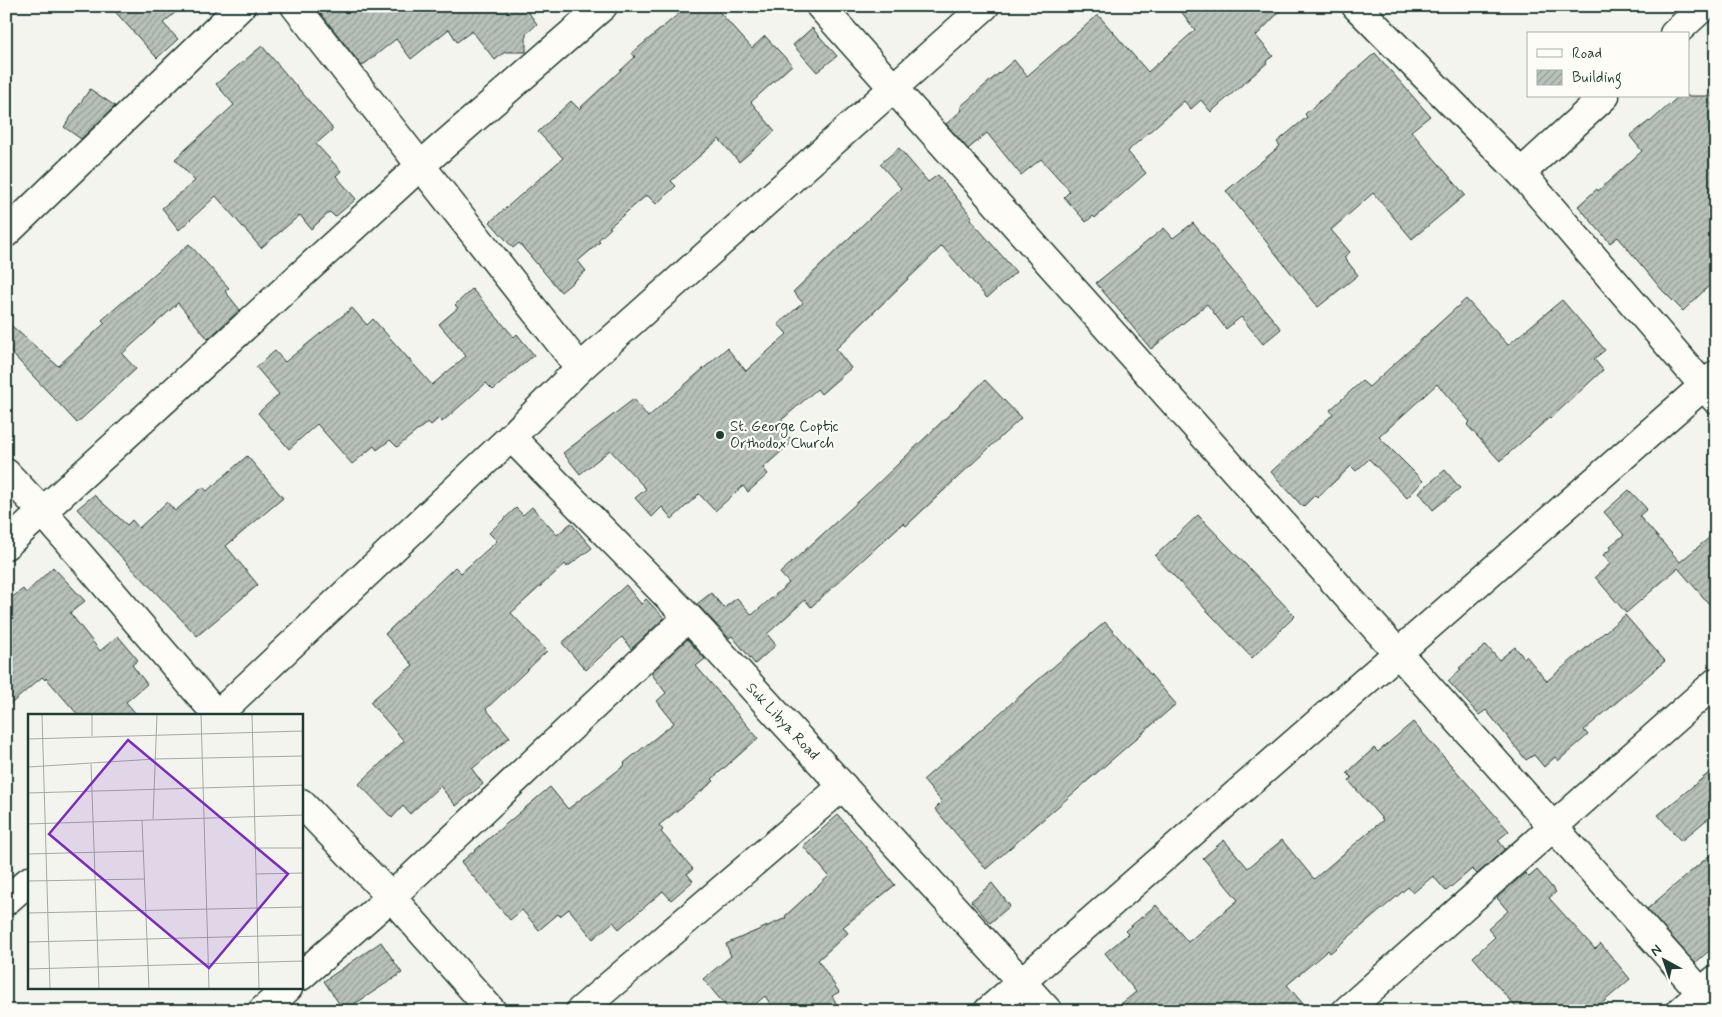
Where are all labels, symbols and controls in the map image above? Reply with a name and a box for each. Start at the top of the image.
legend [1527,32,1690,98]
text: Road [1572,44,1602,64]
text: Building [1572,68,1622,89]
place label: St. George Coptic Orthodox Church [730,417,839,454]
marker: St. George Coptic Orthodox Church [714,429,726,441]
street label: Suk Libya Road [741,679,823,765]
inset map [28,714,302,990]
north arrow [1640,934,1690,984]
text: N [1647,941,1666,961]

